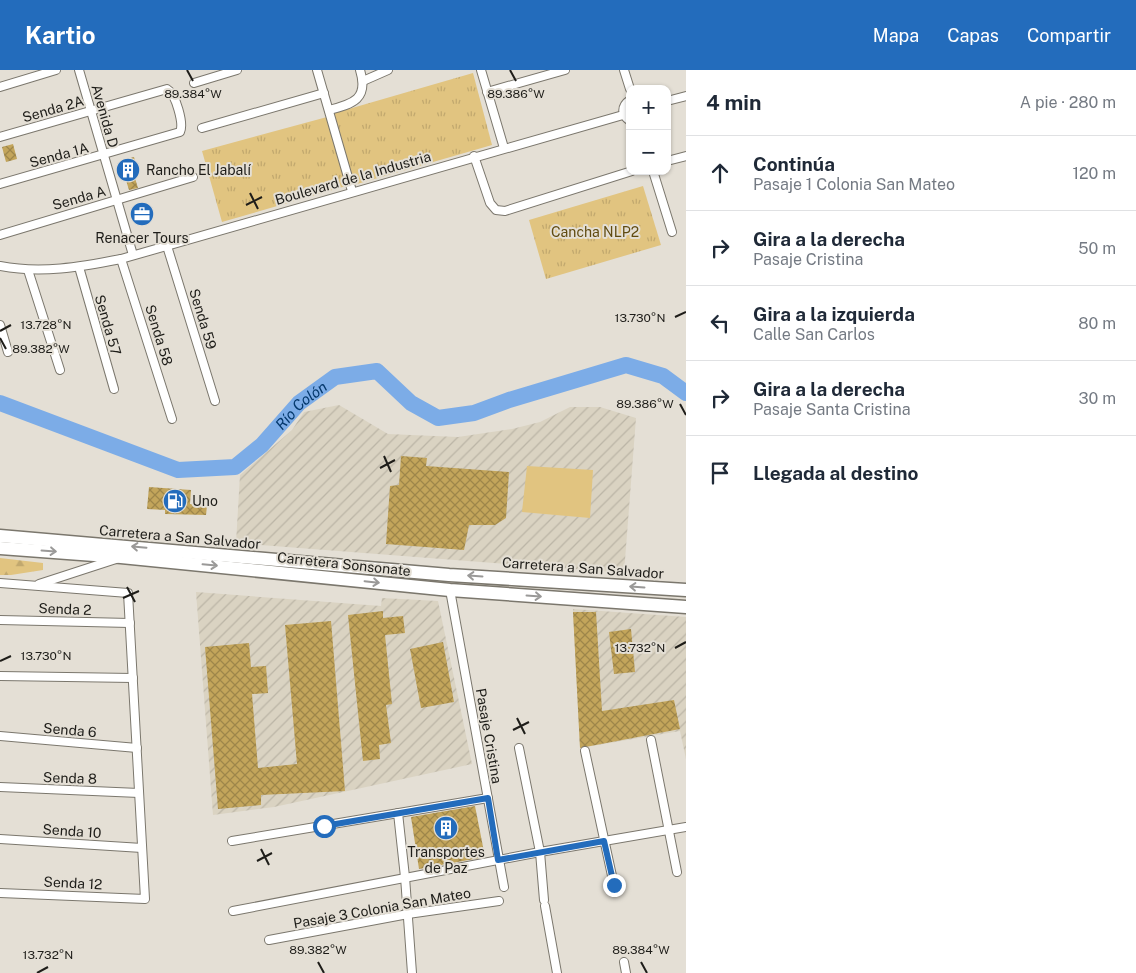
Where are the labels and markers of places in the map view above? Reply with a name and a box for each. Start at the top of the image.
building icon: Rancho El Jabalí [115,157,141,183]
place label: Rancho El Jabalí [146,162,251,178]
office icon: Renacer Tours [129,201,155,227]
place label: Renacer Tours [95,230,189,246]
fuel station icon: Uno [162,488,188,514]
place label: Uno [192,493,218,509]
building icon: Transportes de Paz [433,815,459,841]
place label: Transportes de Paz [407,844,485,876]

